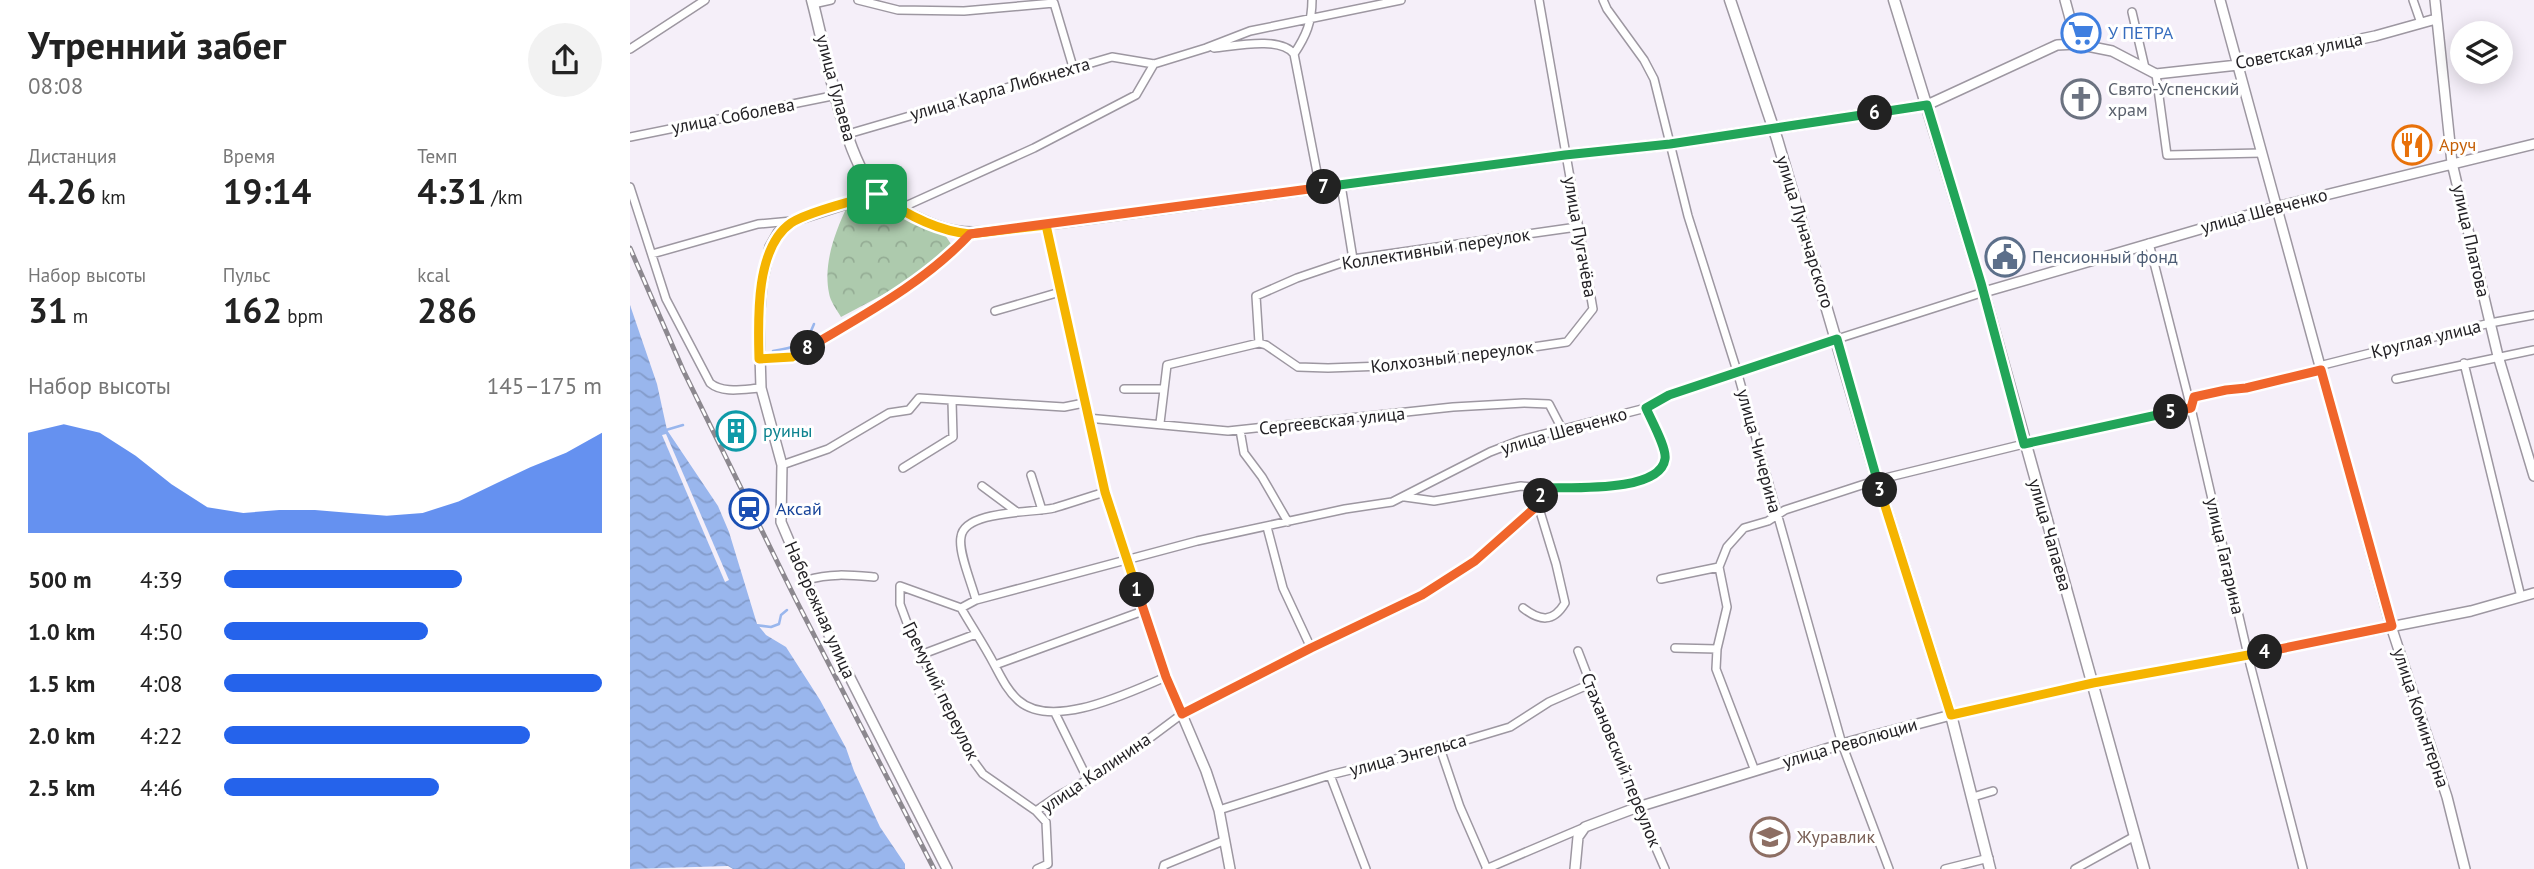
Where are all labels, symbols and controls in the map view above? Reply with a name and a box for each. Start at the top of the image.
supermarket icon: У ПЕТРА [2060,12,2102,54]
text: Утренний забег [28,20,286,69]
place label: У ПЕТРА [2108,21,2174,44]
map controls [2450,21,2513,84]
button: layers [2450,21,2513,84]
button: share [528,23,602,97]
street label: Советская улица [2233,27,2364,74]
street label: улица Гулаева [811,32,862,144]
street label: улица Карла Либкнехта [907,52,1092,125]
text: 08:08 [28,71,83,100]
place label: Свято-Успенский храм [2108,77,2239,121]
church icon: Свято-Успенский храм [2060,78,2102,120]
street label: улица Соболева [669,92,797,139]
pin: 6 [1858,96,1892,130]
text: 6 [1869,100,1880,124]
restaurant icon: Аруч [2391,124,2433,166]
place label: Аруч [2439,133,2476,156]
text: Дистанция [28,144,116,168]
text: Время [223,144,275,168]
text: Темп [417,144,458,168]
street label: улица Луначарского [1771,153,1840,311]
pin [847,164,907,224]
text: 4.26 [28,168,96,214]
text: 19:14 [223,168,311,214]
text: 4:31 [417,168,486,214]
pin: 7 [1306,170,1342,204]
text: 7 [1318,174,1329,198]
icon: arrive [858,175,896,213]
street label: улица Пугачёва [1559,175,1602,299]
street label: улица Платова [2447,182,2496,299]
street label: улица Шевченко [2198,183,2330,238]
text: km [96,185,126,209]
text: /km [486,185,523,209]
street label: Коллективный переулок [1340,222,1532,275]
public building icon: Пенсионный фонд [1984,236,2026,278]
place label: Пенсионный фонд [2032,245,2178,268]
text: Набор высоты [28,263,146,287]
text: Пульс [223,263,271,287]
text: kcal [417,263,450,287]
text: 31 [28,287,68,333]
text: 162 [223,287,282,333]
text: 286 [417,287,477,333]
text: m [68,304,88,328]
text: bpm [282,304,323,328]
street label: Круглая улица [2369,314,2483,363]
pin: 8 [790,330,826,366]
text: 8 [802,335,813,359]
street label: Колхозный переулок [1369,335,1535,378]
text: Набор высоты [28,371,171,400]
text: 145–175 m [487,371,602,400]
street label: улица Чичерина [1732,386,1787,515]
pin: 5 [2154,394,2188,430]
text: 5 [2165,399,2176,423]
street label: Сергеевская улица [1258,401,1406,440]
street label: улица Шевченко [1498,402,1630,460]
building icon: руины [715,410,757,452]
place label: руины [763,419,812,442]
pin: 3 [1862,472,1898,508]
street label: улица Чапаева [2023,476,2078,594]
text: 3 [1874,477,1885,501]
pin: 2 [1524,478,1558,514]
text: 2 [1535,483,1546,507]
station icon: Аксай [728,488,770,530]
street label: улица Гагарина [2201,495,2250,617]
place label: Аксай [776,497,822,520]
street label: Набережная улица [780,537,861,682]
text: 500 m [28,565,91,594]
text: 4:39 [140,565,183,594]
pin: 1 [1120,572,1154,608]
text: 1 [1131,577,1142,601]
text: 1.0 km [28,617,95,646]
text: 4:50 [140,617,183,646]
street label: Гремучий переулок [898,618,985,764]
pin: 4 [2248,634,2282,670]
text: 4 [2259,639,2270,663]
street label: улица Коминтерна [2388,645,2455,791]
text: 1.5 km [28,669,95,698]
text: 4:08 [140,669,183,698]
street label: Стахановский переулок [1576,669,1667,851]
street label: улица Революции [1780,712,1920,773]
text: 2.0 km [28,721,95,750]
text: 4:22 [140,721,183,750]
street label: улица Калинина [1036,727,1155,818]
street label: улица Энгельса [1347,728,1469,781]
text: 2.5 km [28,773,95,802]
text: 4:46 [140,773,183,802]
school or university icon: Журавлик [1749,816,1791,858]
place label: Журавлик [1796,825,1875,848]

